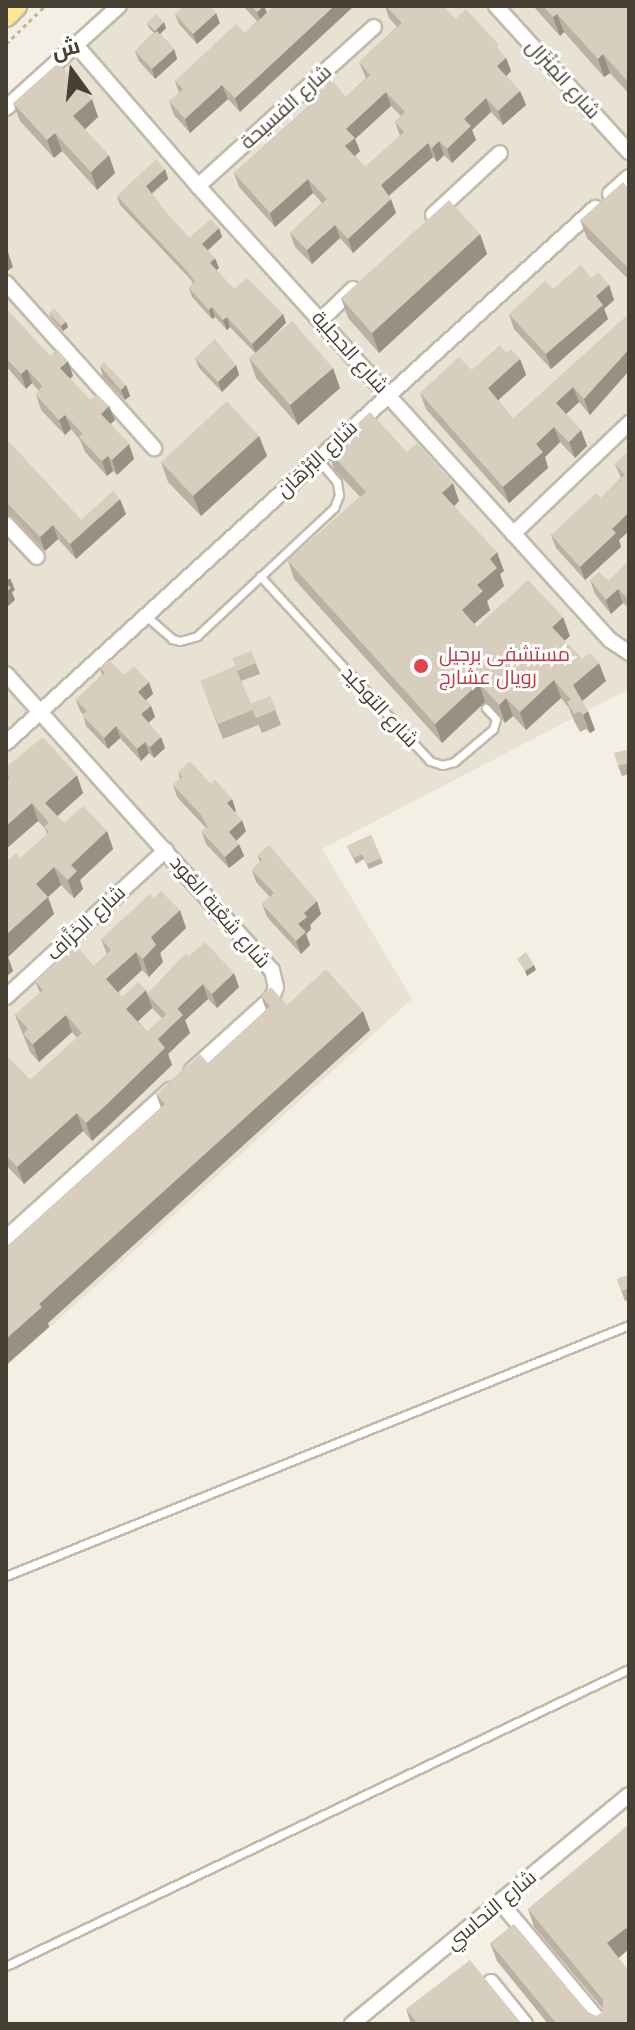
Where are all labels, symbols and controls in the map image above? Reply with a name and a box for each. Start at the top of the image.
north arrow [32,32,112,112]
text: ش [49,32,83,65]
street label: شارع المِنْزَال [521,34,605,124]
street label: شارع الفسيحة [235,60,337,154]
street label: شارع الحجلية [307,306,393,398]
street label: شارع البُرْهَان [272,415,362,503]
place label: مستشفى برجيل رويال عشارج [439,642,570,689]
marker: مستشفى برجيل رويال عشارج [410,655,432,677]
street label: شارع التوكيد [337,662,423,752]
street label: شارع شِعْبَة العُود [165,851,275,973]
street label: شارع الخَزَّاف [42,880,130,966]
street label: شارع النحاسي [441,1865,541,1955]

